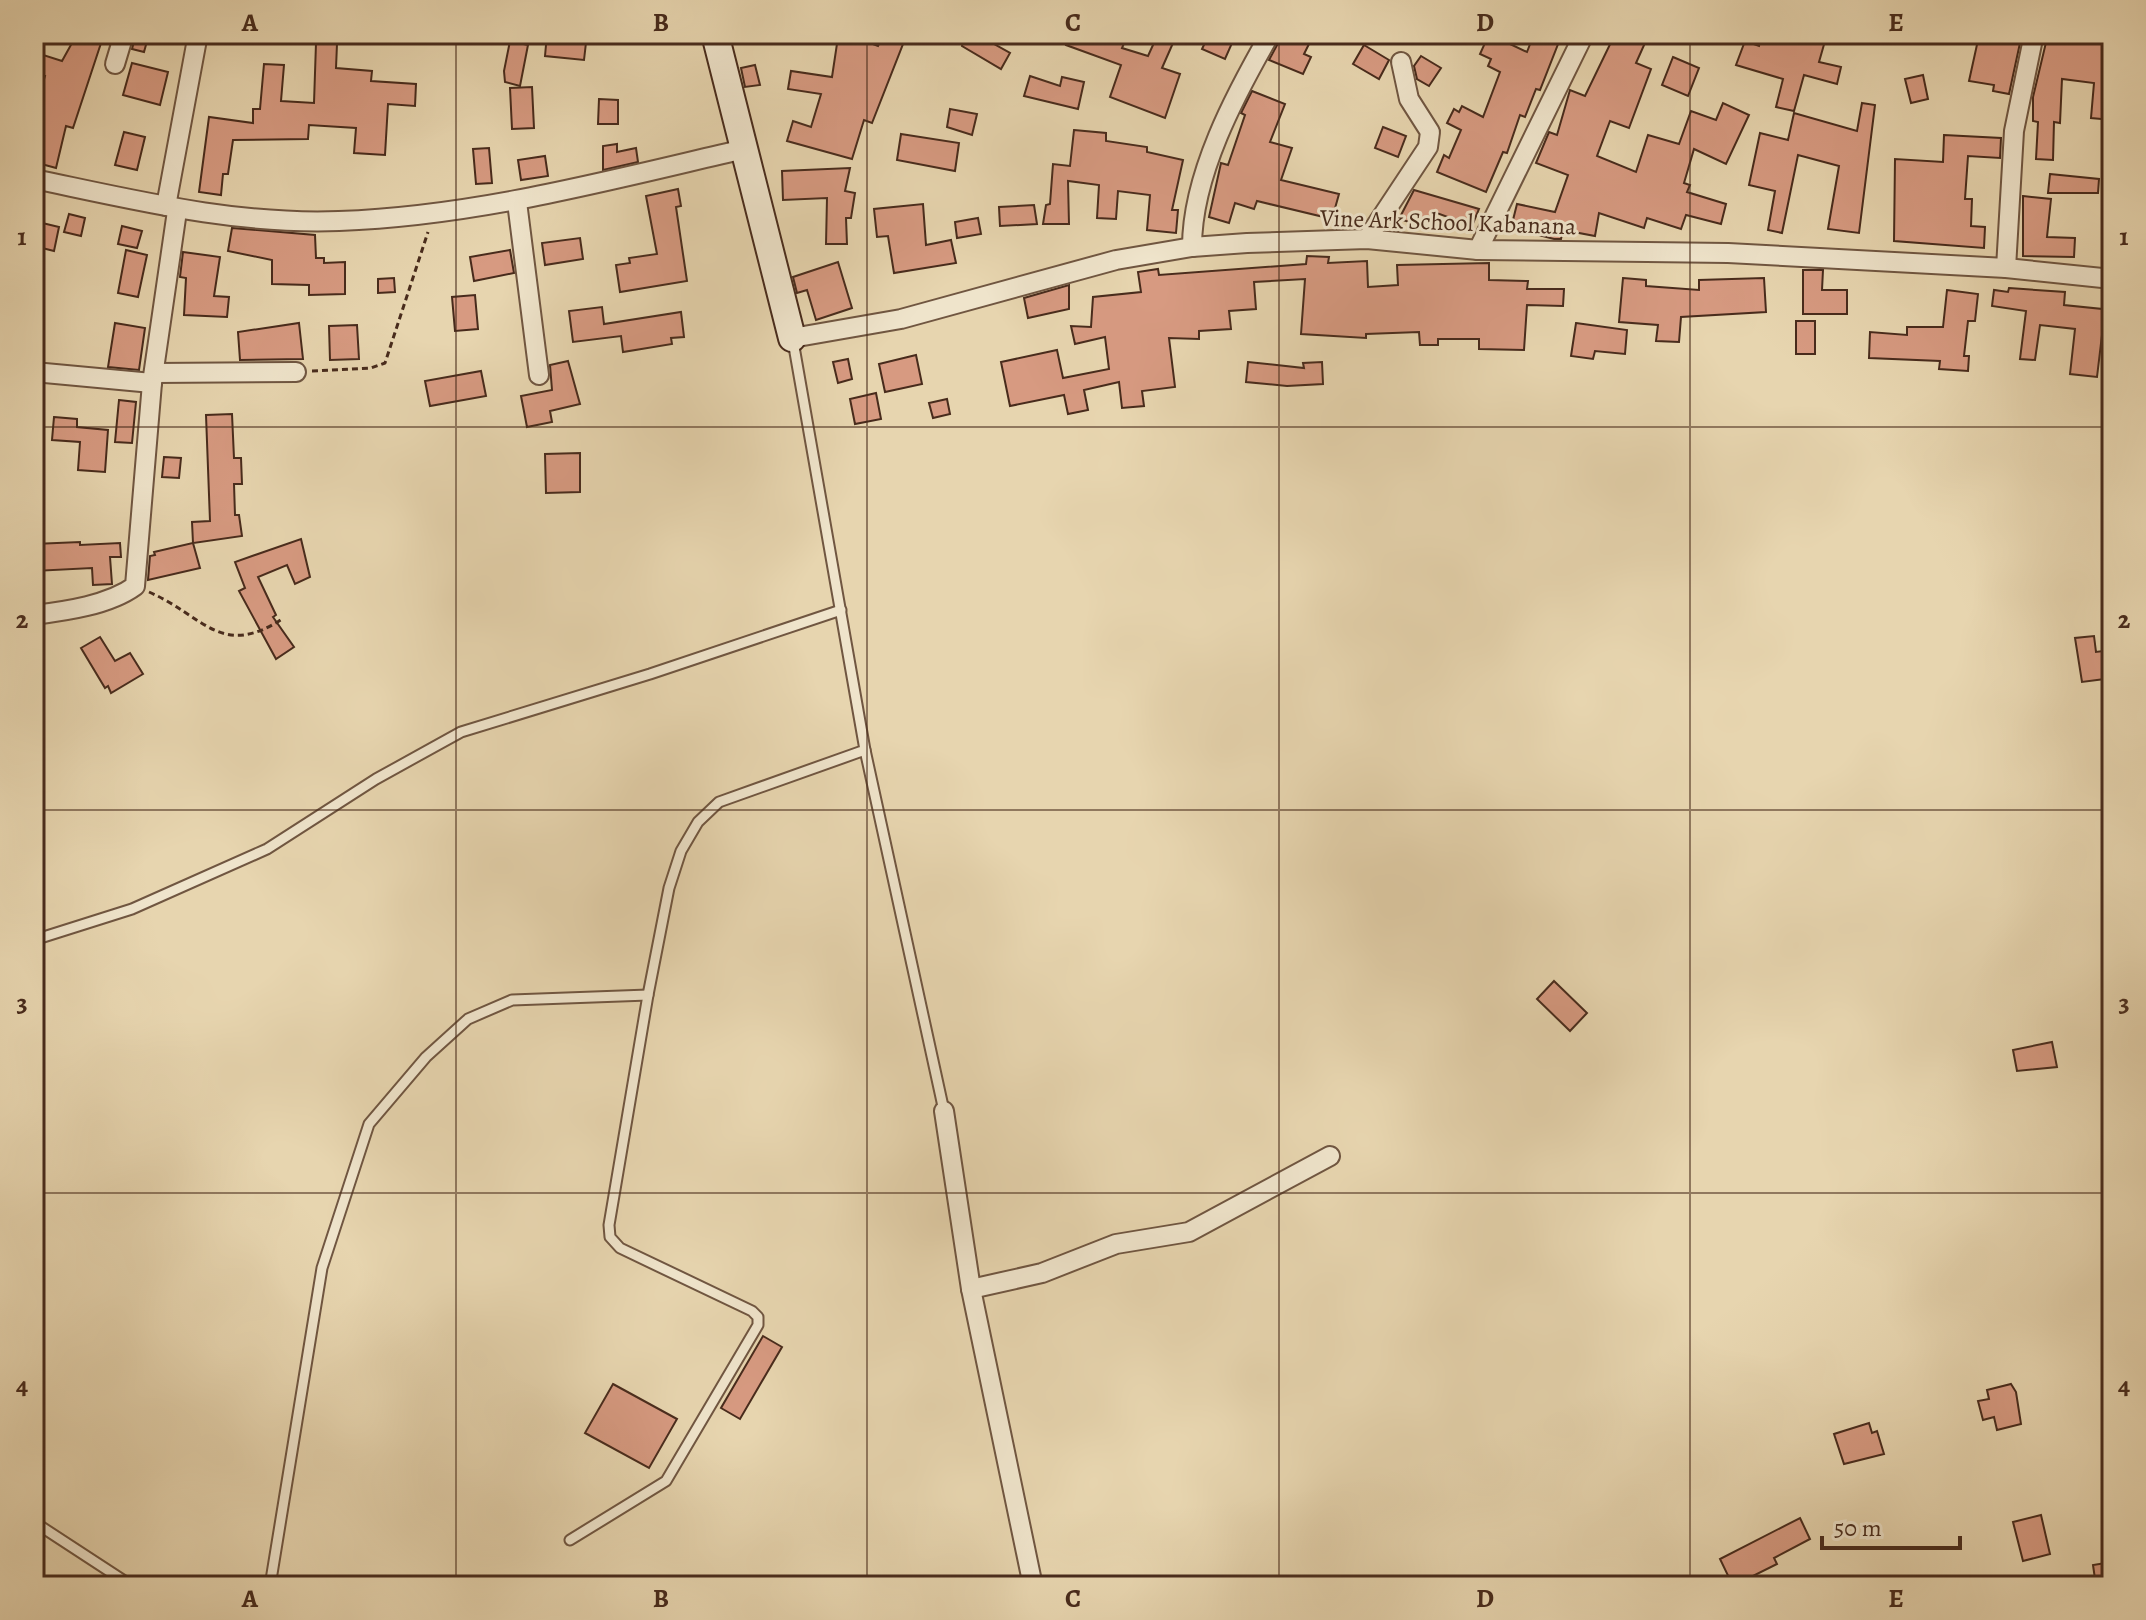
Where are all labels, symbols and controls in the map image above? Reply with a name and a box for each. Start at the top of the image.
text: A [241,5,259,40]
text: B [653,5,669,40]
text: C [1065,5,1081,40]
text: D [1476,5,1494,40]
text: E [1888,5,1904,40]
street label: Vine Ark School Kabanana [1318,202,1577,242]
text: 1 [17,219,27,254]
text: 1 [2119,219,2129,254]
text: 2 [16,602,29,637]
text: 2 [2118,602,2131,637]
text: 3 [16,985,28,1020]
text: 3 [2118,985,2130,1020]
text: 4 [16,1368,28,1403]
text: 4 [2118,1368,2130,1403]
scale bar [1822,1500,1960,1550]
text: 50 m [1834,1512,1882,1544]
text: A [241,1581,259,1616]
text: B [653,1581,669,1616]
text: C [1065,1581,1081,1616]
text: D [1476,1581,1494,1616]
text: E [1888,1581,1904,1616]

